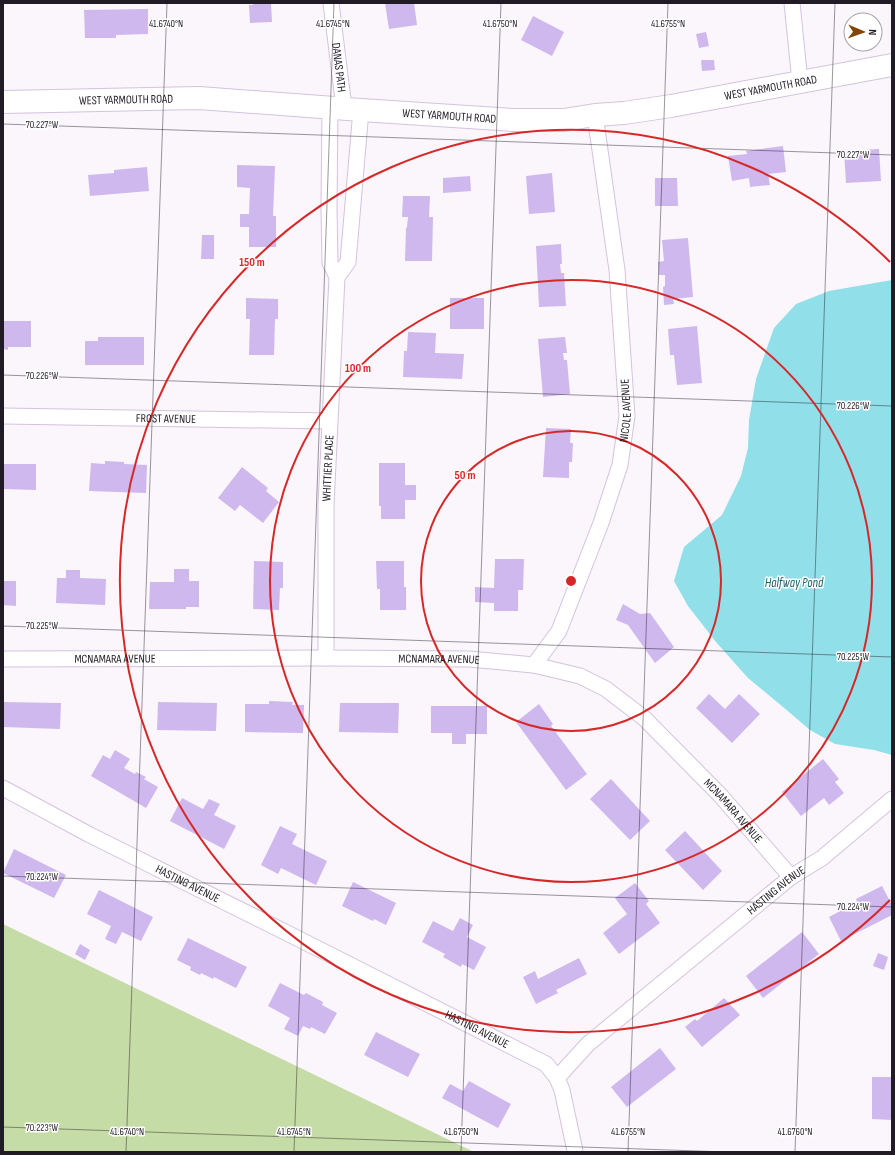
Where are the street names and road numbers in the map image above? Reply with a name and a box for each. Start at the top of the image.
street label: DANAS PATH [328,42,349,93]
street label: WEST YARMOUTH ROAD [723,72,818,104]
street label: WEST YARMOUTH ROAD [79,92,173,108]
street label: WEST YARMOUTH ROAD [402,106,497,127]
street label: NICOLE AVENUE [616,378,635,443]
street label: FROST AVENUE [136,411,196,427]
street label: WHITTIER PLACE [319,434,337,502]
street label: MCNAMARA AVENUE [74,652,156,667]
street label: MCNAMARA AVENUE [398,652,480,668]
street label: MCNAMARA AVENUE [700,776,765,846]
street label: HASTING AVENUE [153,862,222,906]
street label: HASTING AVENUE [744,863,808,918]
street label: HASTING AVENUE [442,1007,512,1052]

